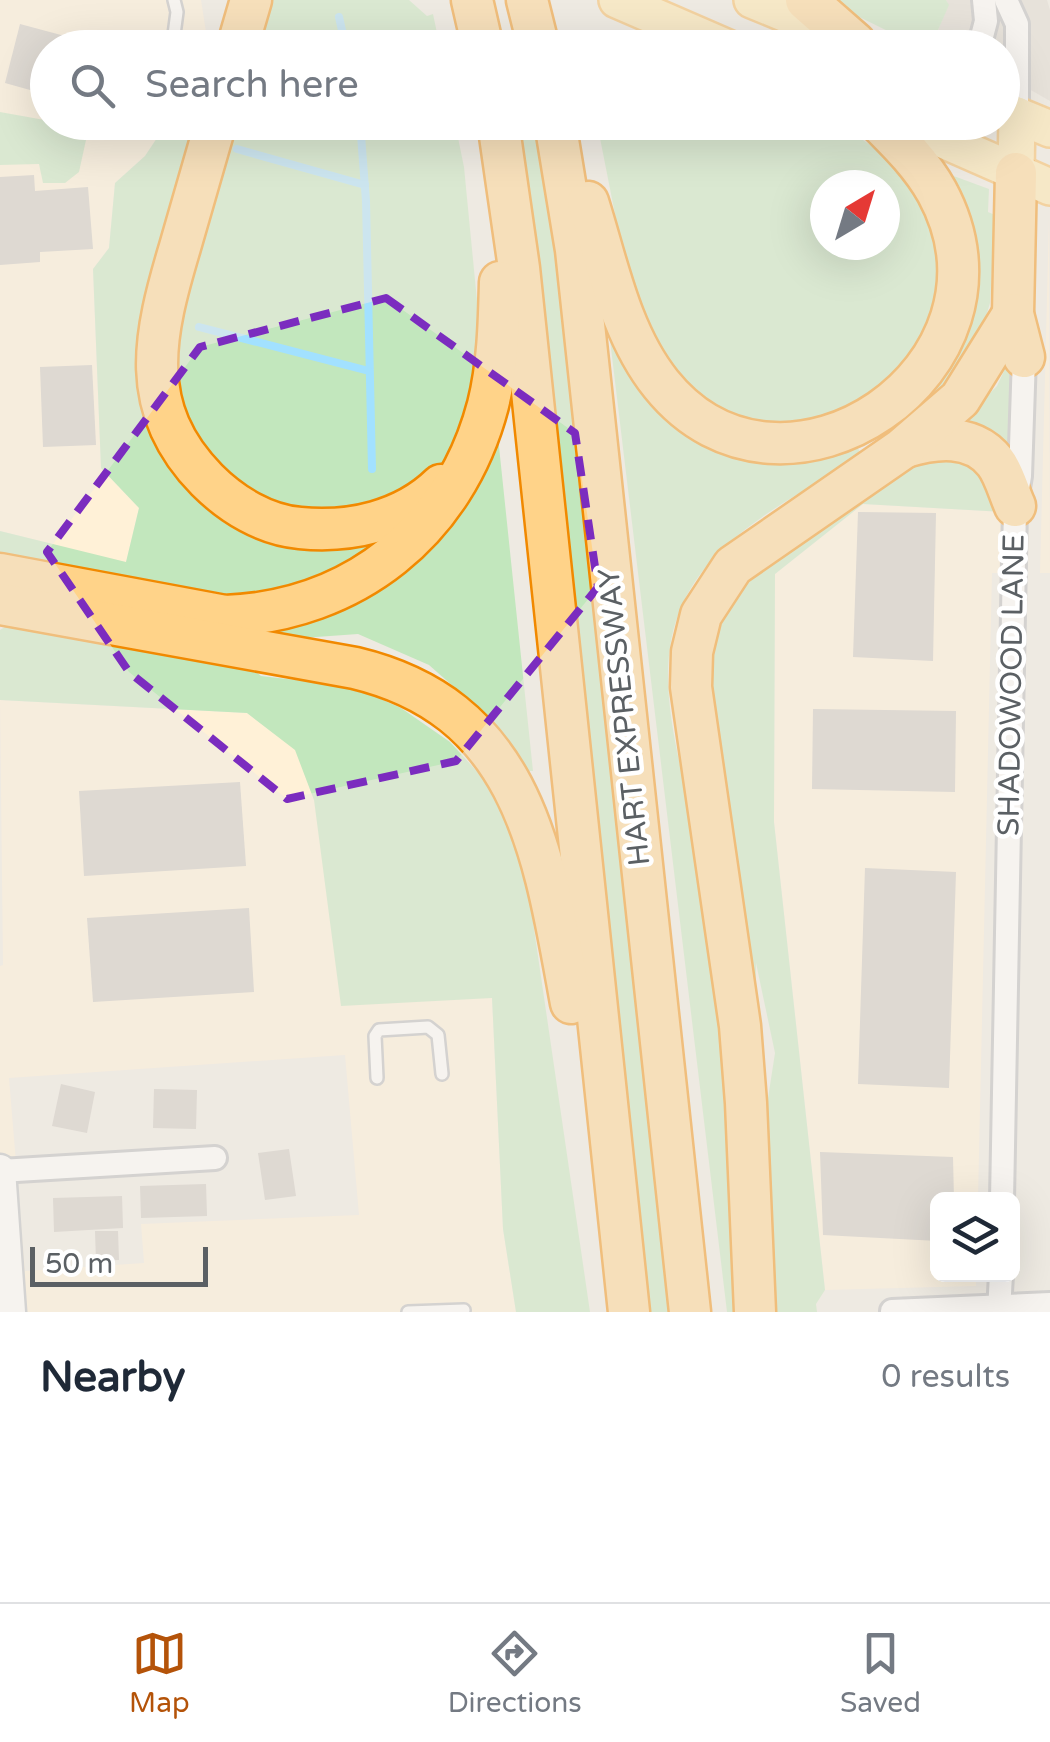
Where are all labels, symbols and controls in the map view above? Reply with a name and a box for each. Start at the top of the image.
search box [30,30,1020,140]
icon: search [65,58,120,113]
text: Search here [145,62,359,108]
north arrow [810,170,900,260]
street label: SHADOWOOD LANE [990,534,1033,836]
street label: HART EXPRESSWAY [590,566,659,868]
map controls [930,1192,1020,1282]
button: layers [930,1192,1020,1282]
scale bar [30,1242,208,1286]
text: 50 m [45,1247,113,1281]
text: Nearby [40,1352,185,1403]
text: 0 results [881,1358,1010,1396]
tab: Map [129,1626,190,1720]
tab: Directions [448,1626,582,1720]
tab: Saved [840,1626,921,1720]

